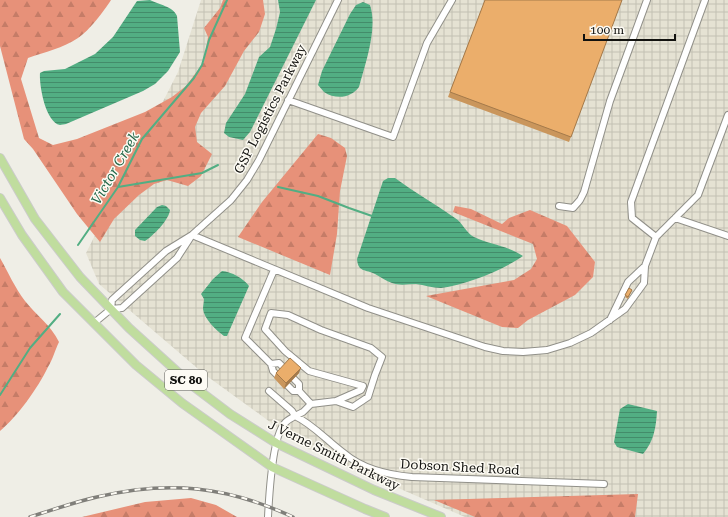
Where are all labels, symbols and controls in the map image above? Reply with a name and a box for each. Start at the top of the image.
scale bar [584,16,675,42]
text: 100 m [590,23,624,37]
street label: GSP Logistics Parkway [231,42,309,176]
water label: Victor Creek [88,129,142,207]
road number: SC 80 [165,370,207,390]
street label: J Verne Smith Parkway [266,417,402,494]
street label: Dobson Shed Road [400,456,521,478]

